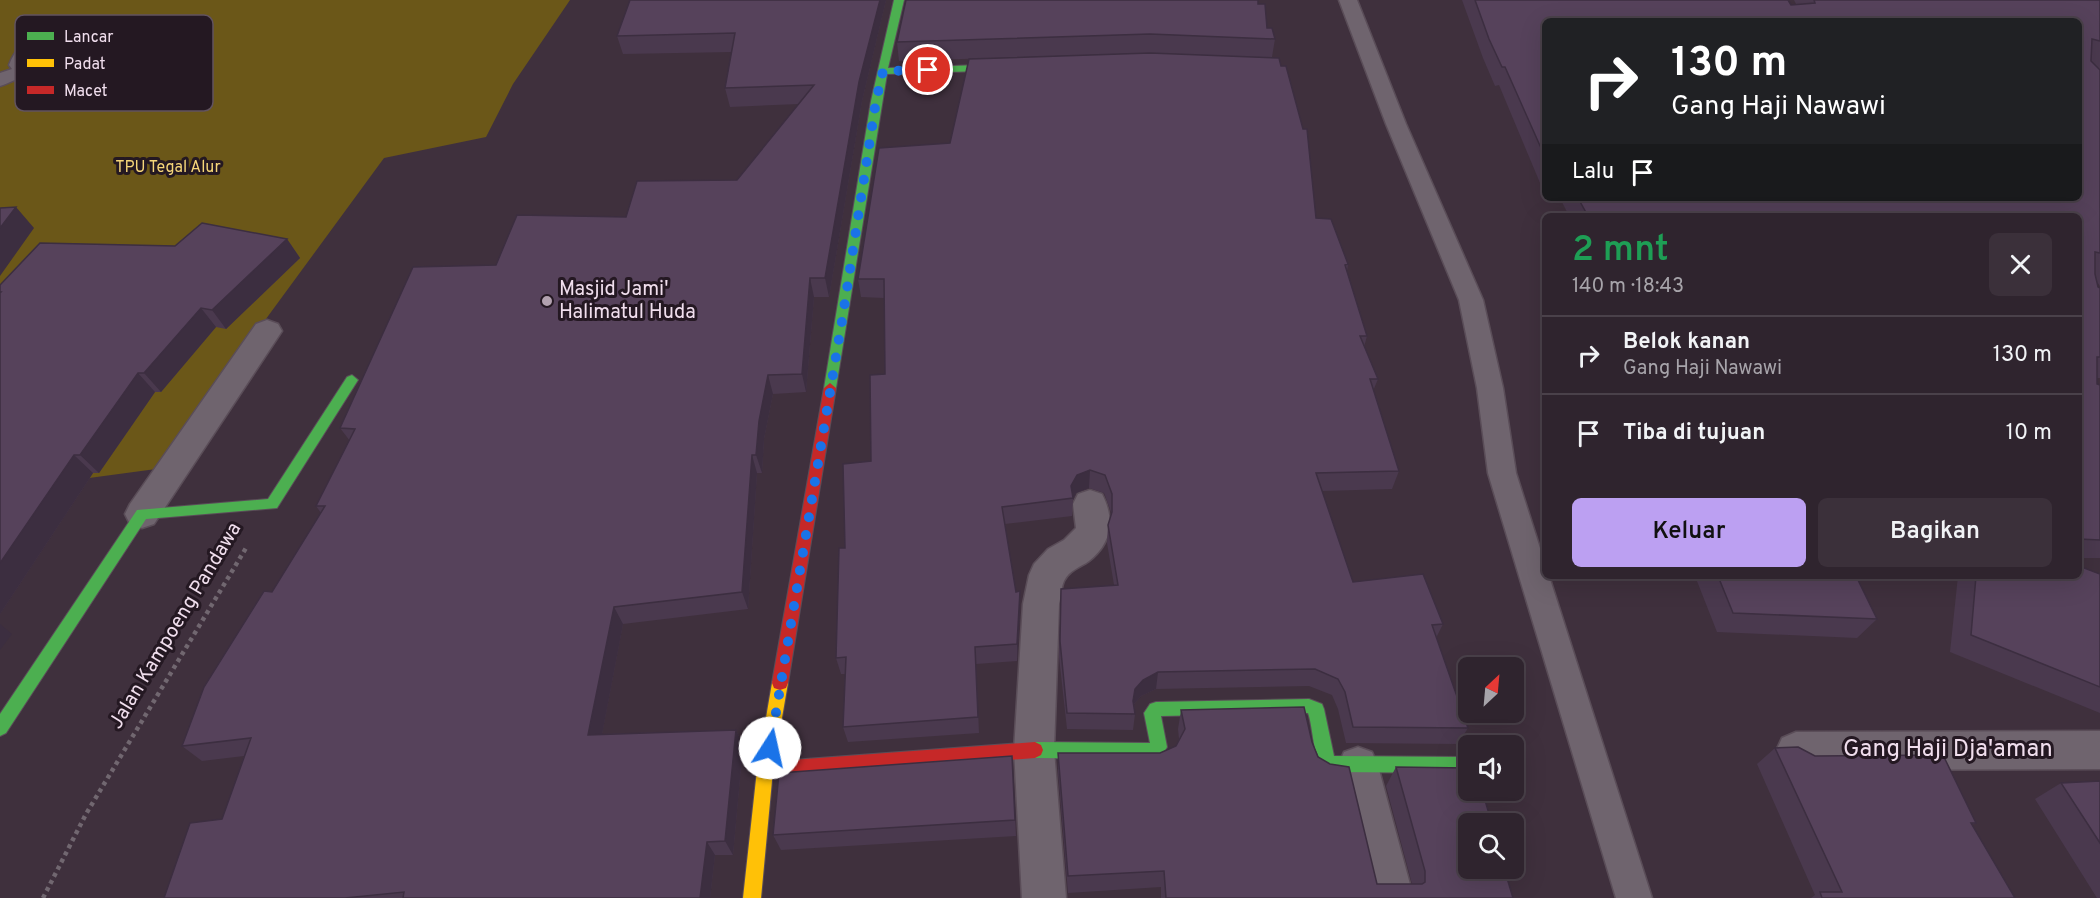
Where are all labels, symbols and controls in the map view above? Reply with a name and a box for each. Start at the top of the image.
legend [15,15,213,111]
text: Lancar [64,28,114,48]
text: 130 m [1671,38,1787,91]
icon: right [1572,42,1650,120]
pin [902,44,953,95]
icon: arrive [911,53,944,86]
text: Padat [64,55,106,75]
text: Macet [64,82,108,102]
text: Gang Haji Nawawi [1671,90,1886,124]
icon: arrive [1626,156,1659,189]
park label: TPU Tegal Alur [115,158,221,178]
text: Lalu [1572,159,1614,186]
text: 2 mnt [1572,228,1669,274]
button: close [1989,233,2052,296]
text: 140 m · 18:43 [1572,274,1684,300]
place label: Masjid Jami' Halimatul Huda [559,277,696,326]
marker: Masjid Jami' Halimatul Huda [540,294,554,308]
text: Belok kanan [1623,329,1750,356]
icon: right [1572,339,1605,372]
text: 130 m [1993,342,2052,369]
text: Gang Haji Nawawi [1623,356,1782,382]
icon: arrive [1572,417,1605,450]
text: Tiba di tujuan [1623,420,1765,447]
text: 10 m [2006,420,2052,447]
button: Keluar [1572,498,1806,567]
button: Bagikan [1818,498,2052,567]
street label: Jalan Kampoeng Pandawa [104,518,248,734]
north arrow [1458,657,1524,723]
map controls [1458,657,1524,879]
position arrow [738,716,802,780]
button: sound [1458,735,1524,801]
street label: Gang Haji Dja'aman [1843,735,2053,765]
button: search [1458,813,1524,879]

